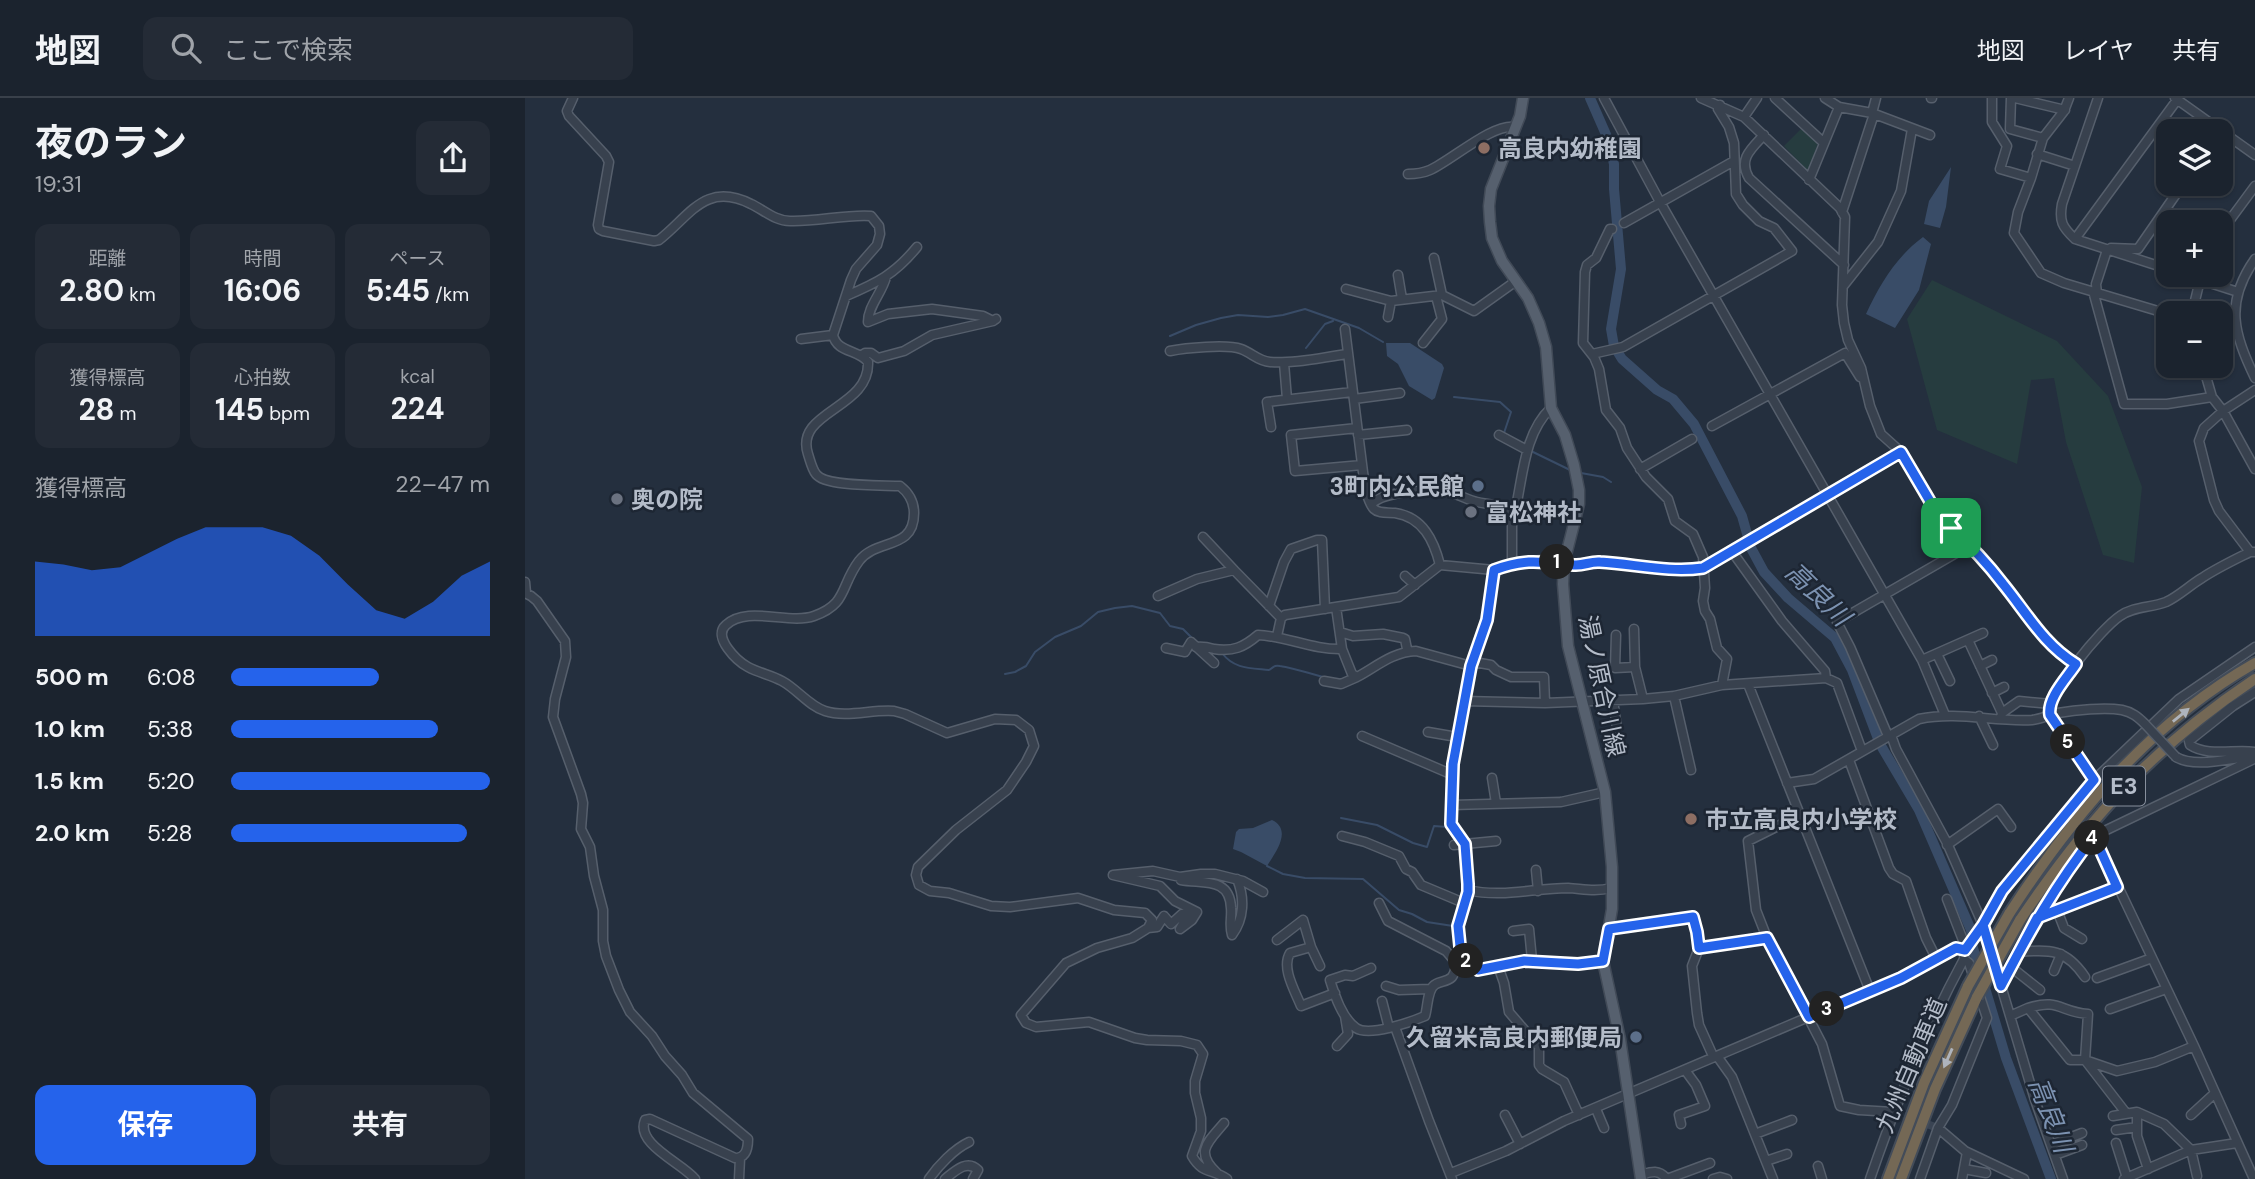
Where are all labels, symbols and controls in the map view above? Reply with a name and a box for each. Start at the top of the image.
search box [143,17,633,80]
text: 地図 [35,29,101,72]
icon: search [167,29,205,67]
text: ここで検索 [223,33,353,67]
text: 地図 [1977,35,2025,66]
text: レイヤ [2063,35,2134,66]
text: 共有 [2172,35,2220,66]
text: 夜のラン [35,118,187,168]
map controls [2156,119,2233,378]
button: layers [2156,119,2233,196]
button: share [416,121,490,195]
place label: 高良内幼稚園 [1498,133,1642,164]
marker: 高良内幼稚園 [1476,140,1492,156]
text: 19:31 [35,169,82,199]
button: + [2156,210,2233,287]
text: 距離 [88,246,127,271]
text: 時間 [243,246,282,271]
text: ペース [389,246,446,271]
text: 2.80 [59,271,124,310]
text: 16:06 [224,271,301,310]
text: 5:45 [366,271,430,310]
text: km [124,282,156,307]
text: /km [430,282,469,307]
button: − [2156,301,2233,378]
text: kcal [400,364,435,389]
text: 獲得標高 [69,365,146,390]
text: 心拍数 [234,365,291,390]
text: 224 [391,389,444,428]
text: 28 [78,390,115,429]
text: 145 [215,390,264,429]
text: m [115,401,137,426]
text: bpm [264,401,310,426]
text: 22–47 m [395,469,490,499]
place label: 3町内公民館 [1330,471,1464,502]
text: 獲得標高 [35,473,127,503]
marker: 3町内公民館 [1470,478,1486,494]
place label: 奥の院 [631,484,703,515]
marker: 奥の院 [609,491,625,507]
place label: 富松神社 [1485,497,1581,528]
pin [1921,498,1981,558]
marker: 富松神社 [1463,504,1479,520]
icon: arrive [1932,509,1970,547]
pin: 1 [1539,545,1575,580]
text: 1 [1553,549,1560,574]
water label: 高良川 [1778,555,1860,635]
street label: 湯ノ原合川線 [1572,612,1632,760]
text: 500 m [35,662,109,692]
text: 6:08 [147,662,196,692]
one-way arrow [2171,707,2189,722]
text: 1.0 km [35,714,105,744]
text: 5:38 [147,714,193,744]
pin: 5 [2051,724,2085,760]
text: 5 [2062,729,2073,754]
text: 1.5 km [35,766,104,796]
text: 5:20 [147,766,194,796]
road number: E3 [2103,766,2145,806]
place label: 市立高良内小学校 [1705,804,1897,835]
marker: 市立高良内小学校 [1683,811,1699,827]
text: 2.0 km [35,818,110,848]
text: 5:28 [147,818,193,848]
pin: 4 [2075,820,2109,856]
text: 4 [2085,825,2098,850]
pin: 2 [1448,944,1483,978]
text: 2 [1460,948,1471,973]
pin: 3 [1809,992,1845,1026]
street label: 九州自動車道 [1869,993,1953,1137]
text: 3 [1821,996,1832,1021]
place label: 久留米高良内郵便局 [1406,1022,1622,1053]
marker: 久留米高良内郵便局 [1628,1029,1644,1045]
one-way arrow [1943,1048,1954,1069]
water label: 高良川 [2021,1072,2082,1160]
button: 保存 [35,1085,256,1165]
button: 共有 [270,1085,490,1165]

